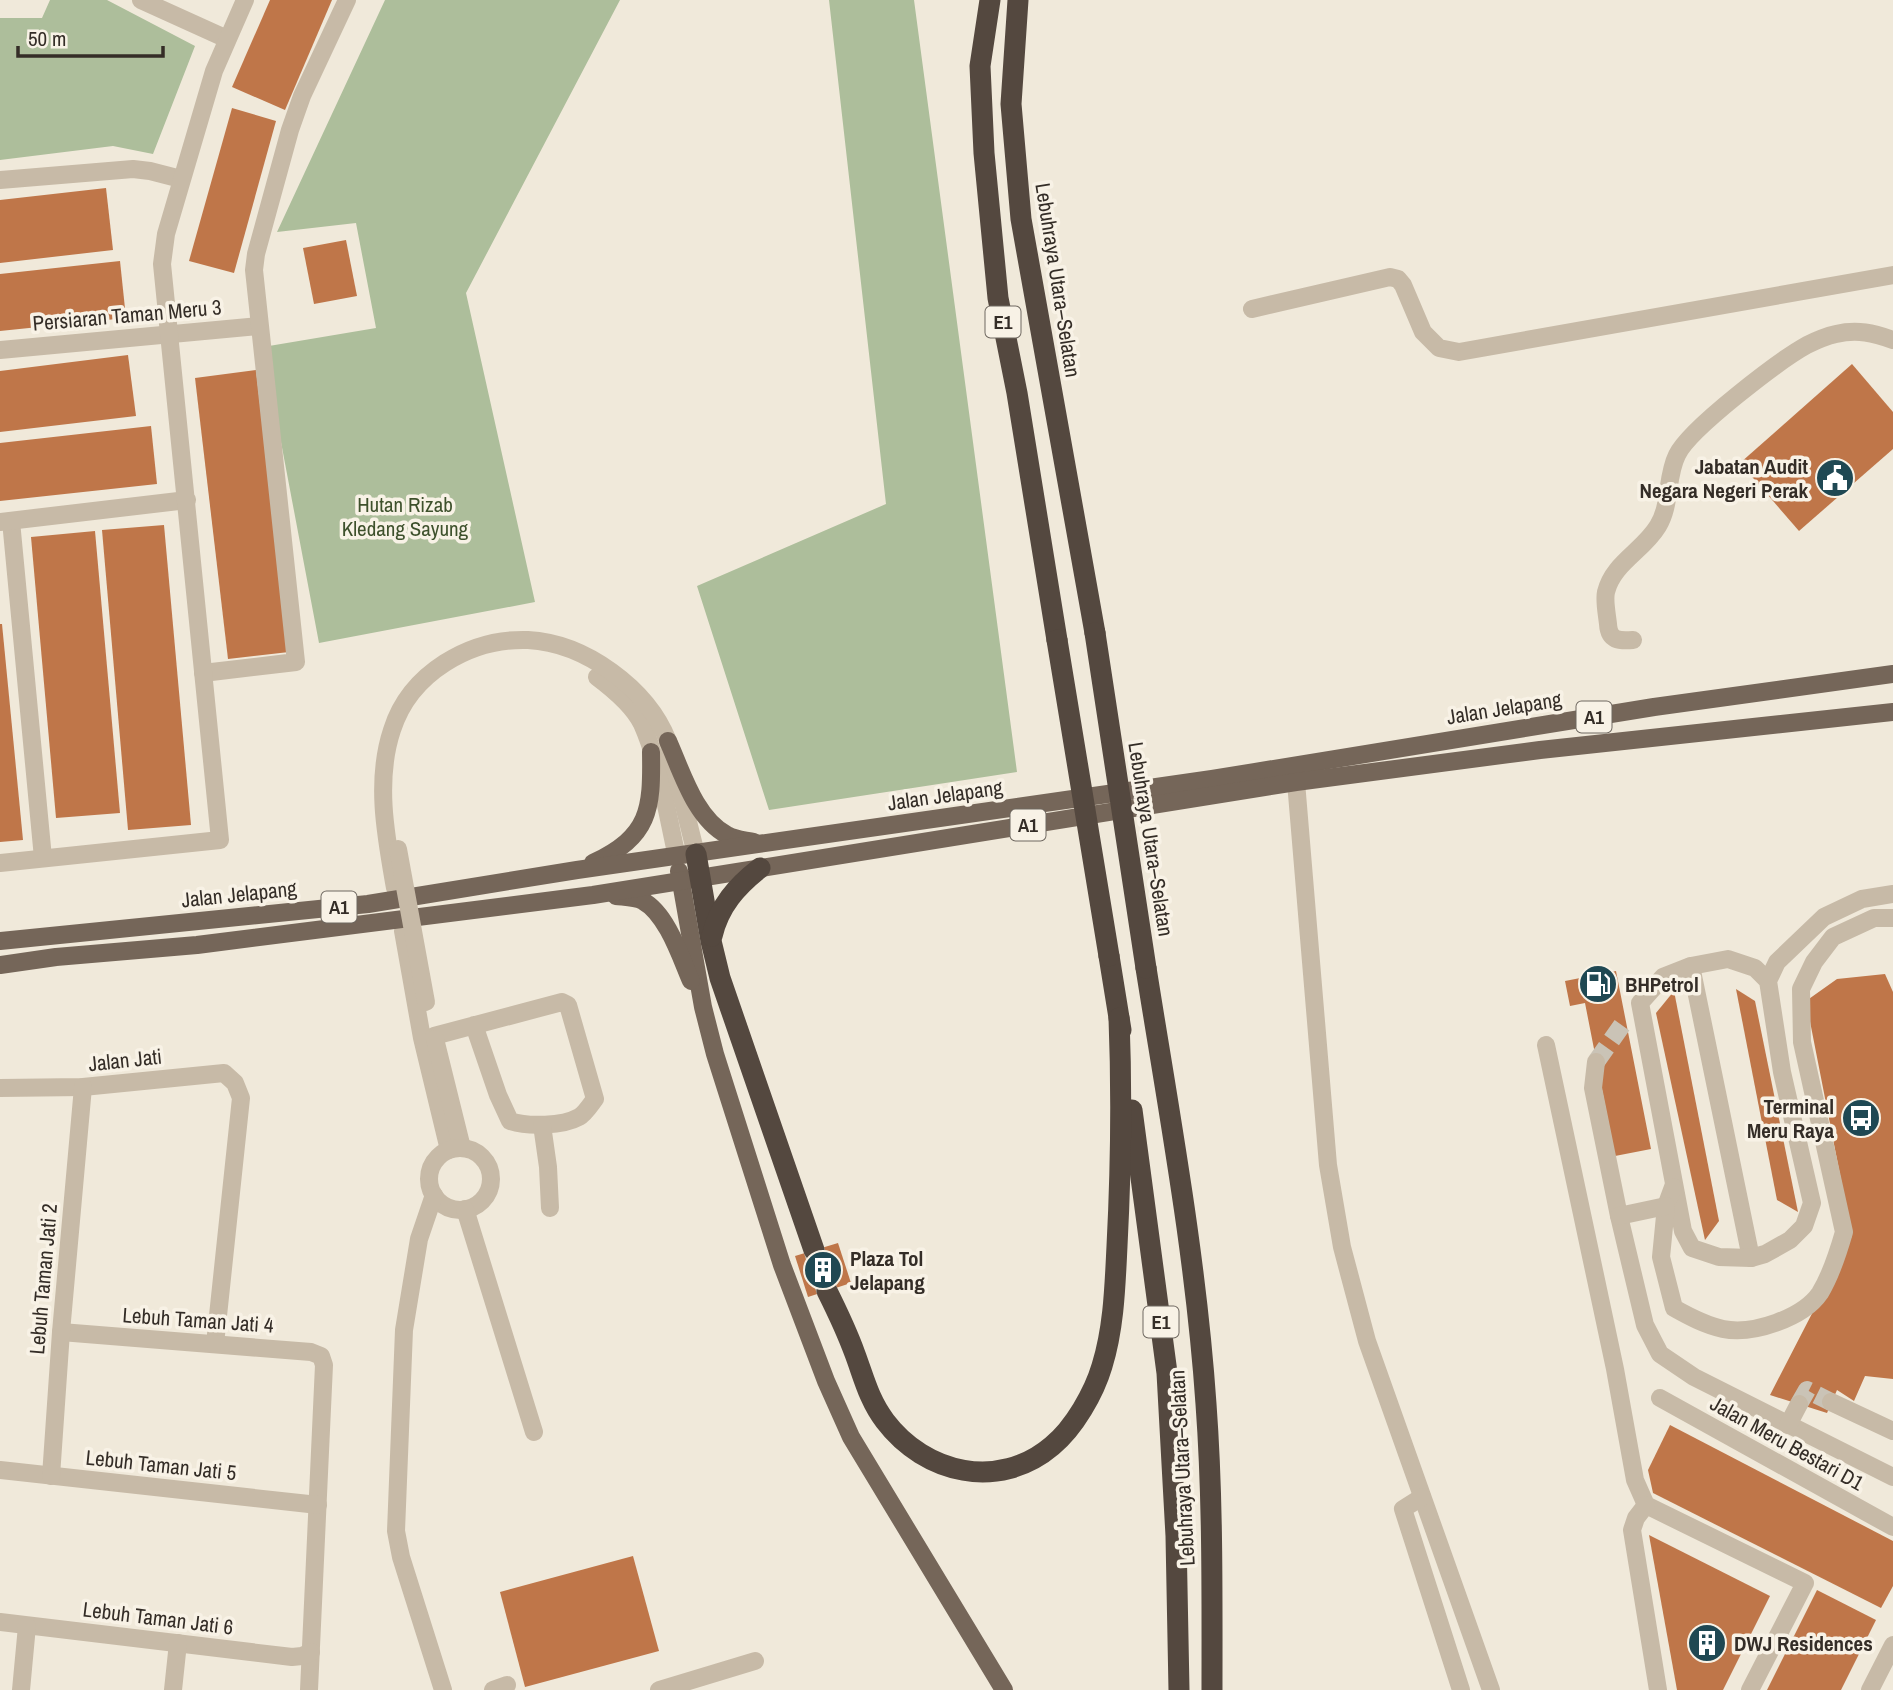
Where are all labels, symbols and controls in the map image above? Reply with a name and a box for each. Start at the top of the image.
scale bar [18,14,163,58]
text: 50 m [28,24,66,53]
street label: Lebuhraya Utara–Selatan [1028,181,1088,379]
street label: Persiaran Taman Meru 3 [31,292,223,338]
road number: E1 [986,306,1020,338]
place label: Jabatan Audit Negara Negeri Perak [1640,452,1808,505]
public building icon: Jabatan Audit Negara Negeri Perak [1814,457,1856,499]
park label: Hutan Rizab Kledang Sayung [342,490,469,543]
street label: Jalan Jelapang [1445,685,1564,731]
road number: A1 [1576,702,1612,732]
street label: Lebuhraya Utara–Selatan [1121,740,1181,938]
street label: Jalan Jelapang [886,773,1005,817]
road number: A1 [1010,810,1046,840]
street label: Jalan Jelapang [180,873,299,914]
road number: A1 [322,892,356,923]
fuel station icon: BHPetrol [1577,963,1619,1005]
place label: BHPetrol [1625,970,1699,999]
street label: Jalan Jati [87,1042,163,1078]
place label: Terminal Meru Raya [1747,1092,1834,1145]
bus stop icon: Terminal Meru Raya [1840,1097,1882,1139]
street label: Lebuh Taman Jati 2 [22,1202,64,1356]
place label: Plaza Tol Jelapang [850,1244,925,1297]
building icon: Plaza Tol Jelapang [802,1249,844,1291]
street label: Lebuh Taman Jati 4 [122,1300,275,1340]
road number: E1 [1144,1306,1178,1338]
street label: Lebuhraya Utara–Selatan [1162,1369,1202,1567]
street label: Jalan Meru Bestari D1 [1705,1389,1869,1497]
street label: Lebuh Taman Jati 5 [84,1443,238,1487]
street label: Lebuh Taman Jati 6 [81,1594,235,1642]
building icon: DWJ Residences [1686,1622,1728,1664]
place label: DWJ Residences [1734,1629,1873,1658]

